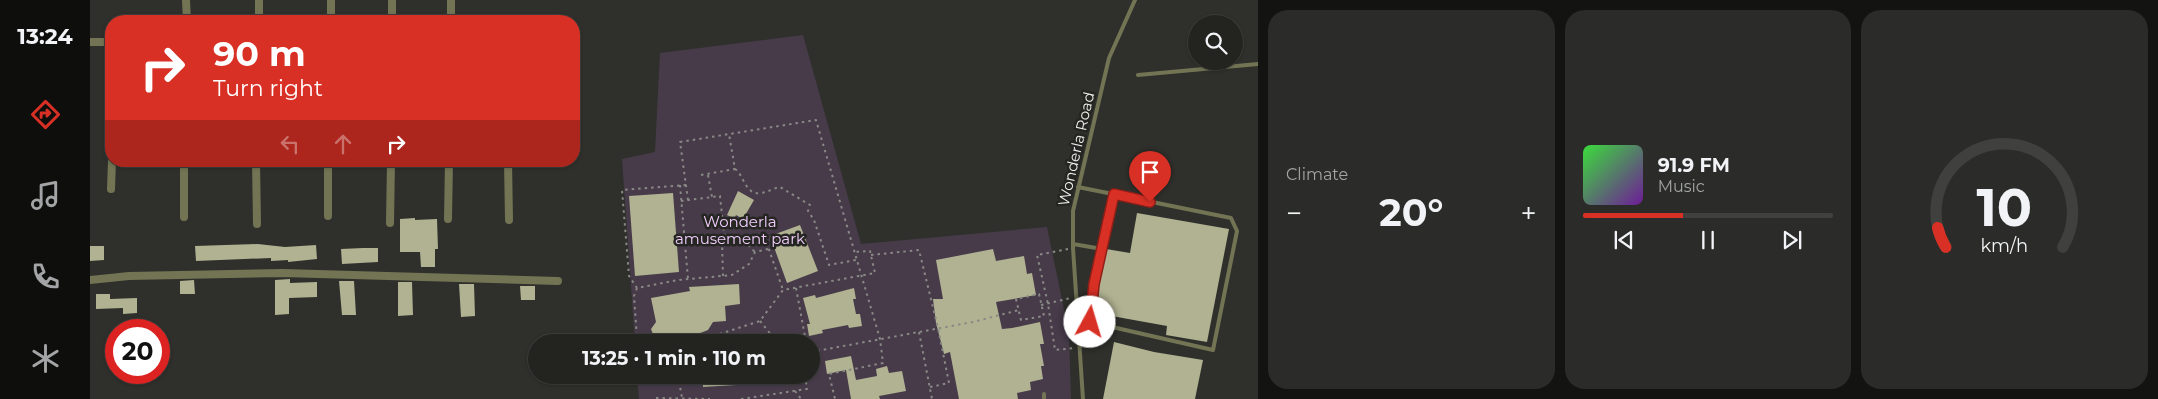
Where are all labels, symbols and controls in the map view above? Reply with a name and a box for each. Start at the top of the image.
map controls [1188,15,1243,70]
button: search [1188,15,1243,70]
text: 13:24 [17,23,73,50]
text: 90 m [213,32,306,75]
icon: right [130,35,195,100]
text: Turn right [213,75,323,102]
street label: Wonderla Road [1054,90,1098,208]
icon: directions [28,97,63,132]
icon: left [276,130,304,158]
icon: ahead [329,130,357,158]
icon: right [382,130,410,158]
pin [1129,151,1171,202]
text: 91.9 FM [1658,154,1730,177]
icon: arrive [1136,158,1164,186]
text: Climate [1286,165,1348,184]
text: 10 [1977,176,2033,239]
text: Music [1658,177,1705,196]
icon: music [28,178,63,213]
text: 20° [1379,189,1443,236]
text: − [1286,196,1302,230]
text: + [1521,196,1537,230]
park label: Wonderla amusement park [675,212,805,248]
icon: previous [1610,226,1638,254]
icon: pause [1694,226,1722,254]
icon: next [1778,226,1806,254]
text: km/h [1981,235,2028,256]
icon: phone [28,259,63,294]
position arrow [1063,295,1115,347]
speed limit sign: 20 [105,319,170,384]
icon: climate [28,341,63,376]
text: 13:25 · 1 min · 110 m [582,347,766,370]

